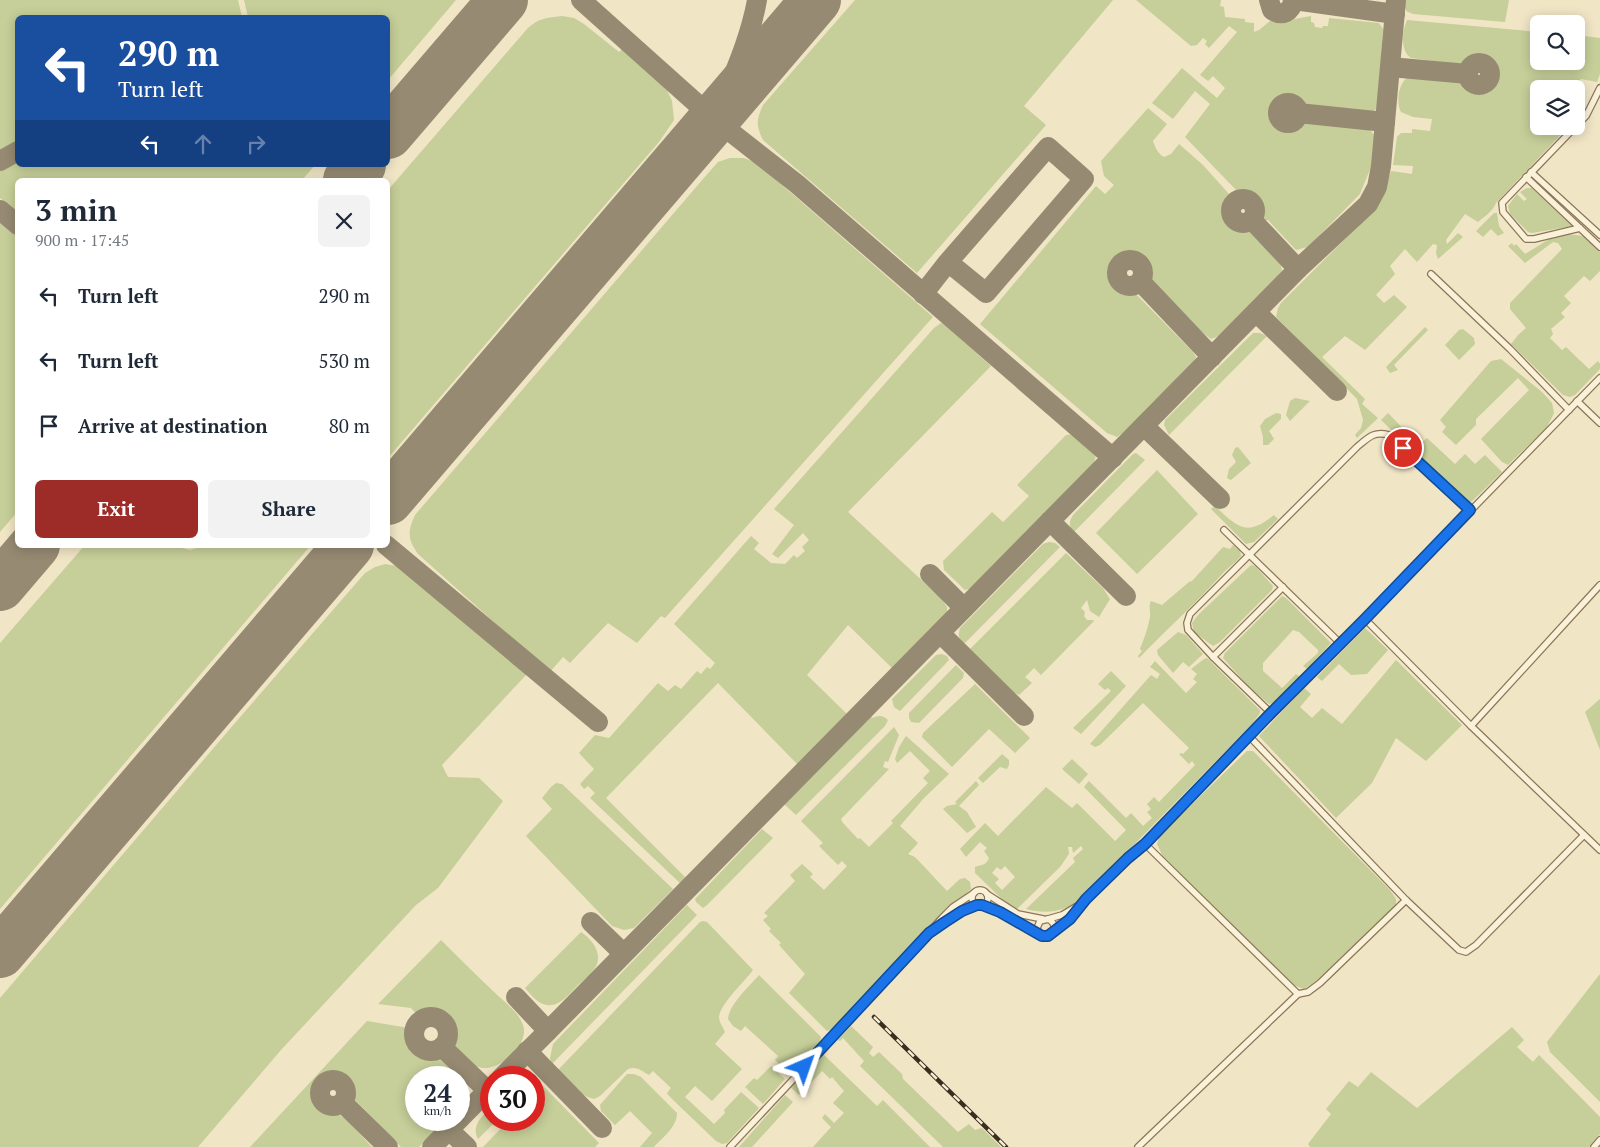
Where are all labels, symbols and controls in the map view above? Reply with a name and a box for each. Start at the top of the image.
map controls [1530,15,1585,135]
button: search [1530,15,1585,70]
text: 290 m [118,30,219,76]
icon: left [35,35,100,100]
text: Turn left [118,74,204,103]
button: layers [1530,80,1585,135]
icon: left [136,130,164,158]
icon: ahead [189,130,217,158]
icon: right [242,130,270,158]
text: 3 min [35,190,117,230]
button: close [318,195,370,247]
text: 900 m · 17:45 [35,229,129,251]
icon: left [35,282,63,310]
text: Turn left [78,283,159,308]
text: 290 m [319,283,370,308]
icon: left [35,347,63,375]
text: Turn left [78,348,159,373]
text: 530 m [319,348,370,373]
icon: arrive [35,412,63,440]
text: Arrive at destination [78,413,267,438]
text: 80 m [329,413,370,438]
pin [1382,427,1424,469]
icon: arrive [1389,434,1417,462]
button: Exit [35,480,198,538]
button: Share [208,480,370,538]
position arrow [777,1040,829,1092]
speed limit sign: 30 [480,1066,545,1131]
text: 24 [423,1076,452,1109]
text: km/h [424,1103,451,1118]

